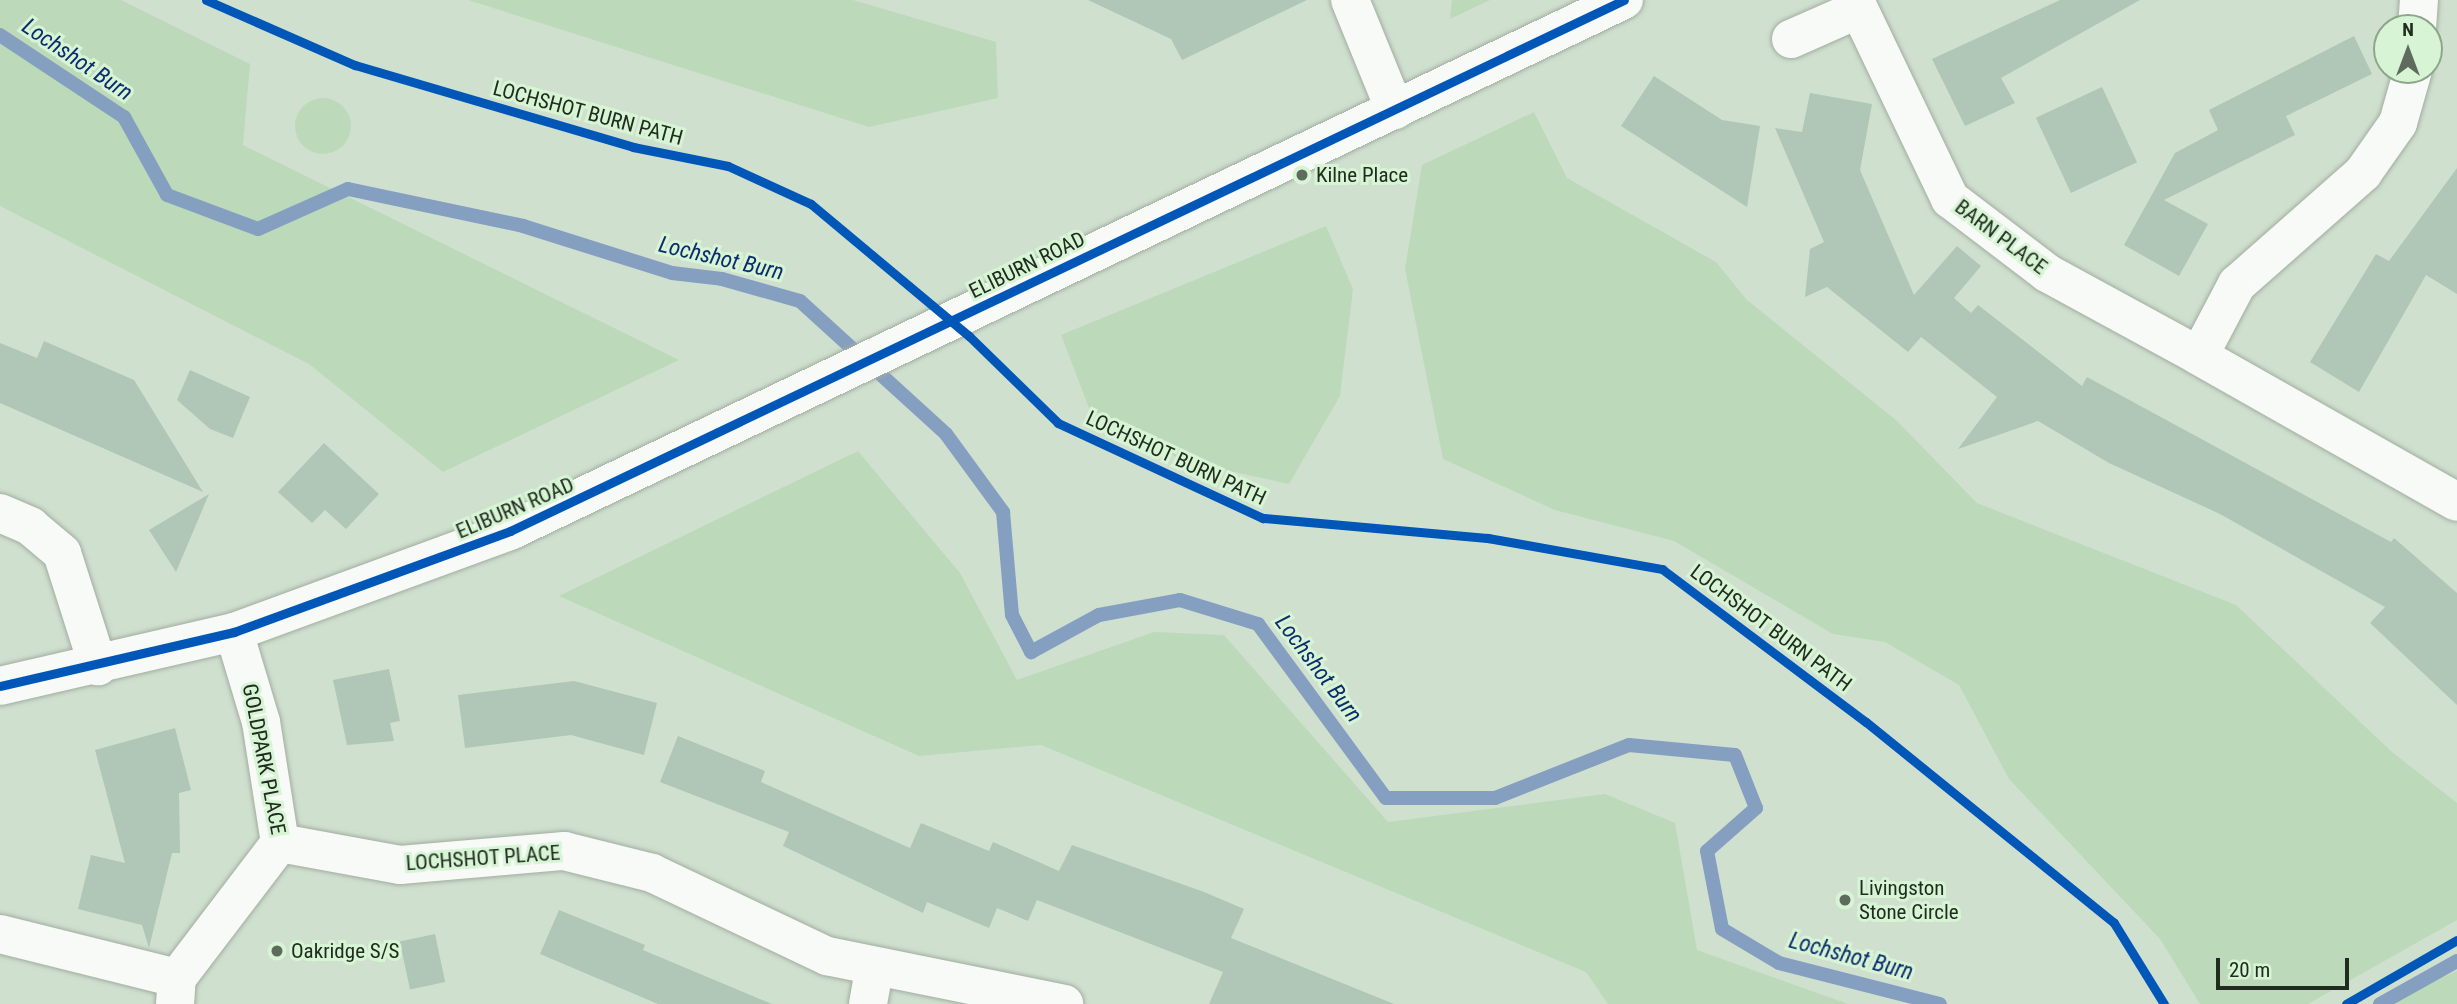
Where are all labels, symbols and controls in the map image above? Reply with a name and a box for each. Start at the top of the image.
water label: Lochshot Burn [16,13,138,107]
north arrow [2373,14,2443,84]
text: N [2402,18,2414,41]
street label: LOCHSHOT BURN PATH [490,75,686,151]
place label: Kilne Place [1316,162,1408,188]
marker: Kilne Place [1294,167,1310,183]
street label: BARN PLACE [1950,194,2052,280]
street label: ELIBURN ROAD [965,226,1089,304]
water label: Lochshot Burn [656,231,786,287]
street label: LOCHSHOT BURN PATH [1082,405,1270,511]
street label: ELIBURN ROAD [452,472,578,544]
street label: LOCHSHOT BURN PATH [1685,559,1857,697]
water label: Lochshot Burn [1269,610,1367,728]
street label: GOLDPARK PLACE [237,682,291,836]
street label: LOCHSHOT PLACE [405,840,561,876]
place label: Livingston Stone Circle [1859,875,1959,925]
marker: Livingston Stone Circle [1837,892,1853,908]
water label: Lochshot Burn [1786,927,1916,987]
place label: Oakridge S/S [291,938,399,964]
marker: Oakridge S/S [269,943,285,959]
scale bar [2219,944,2352,988]
text: 20 m [2229,958,2270,982]

